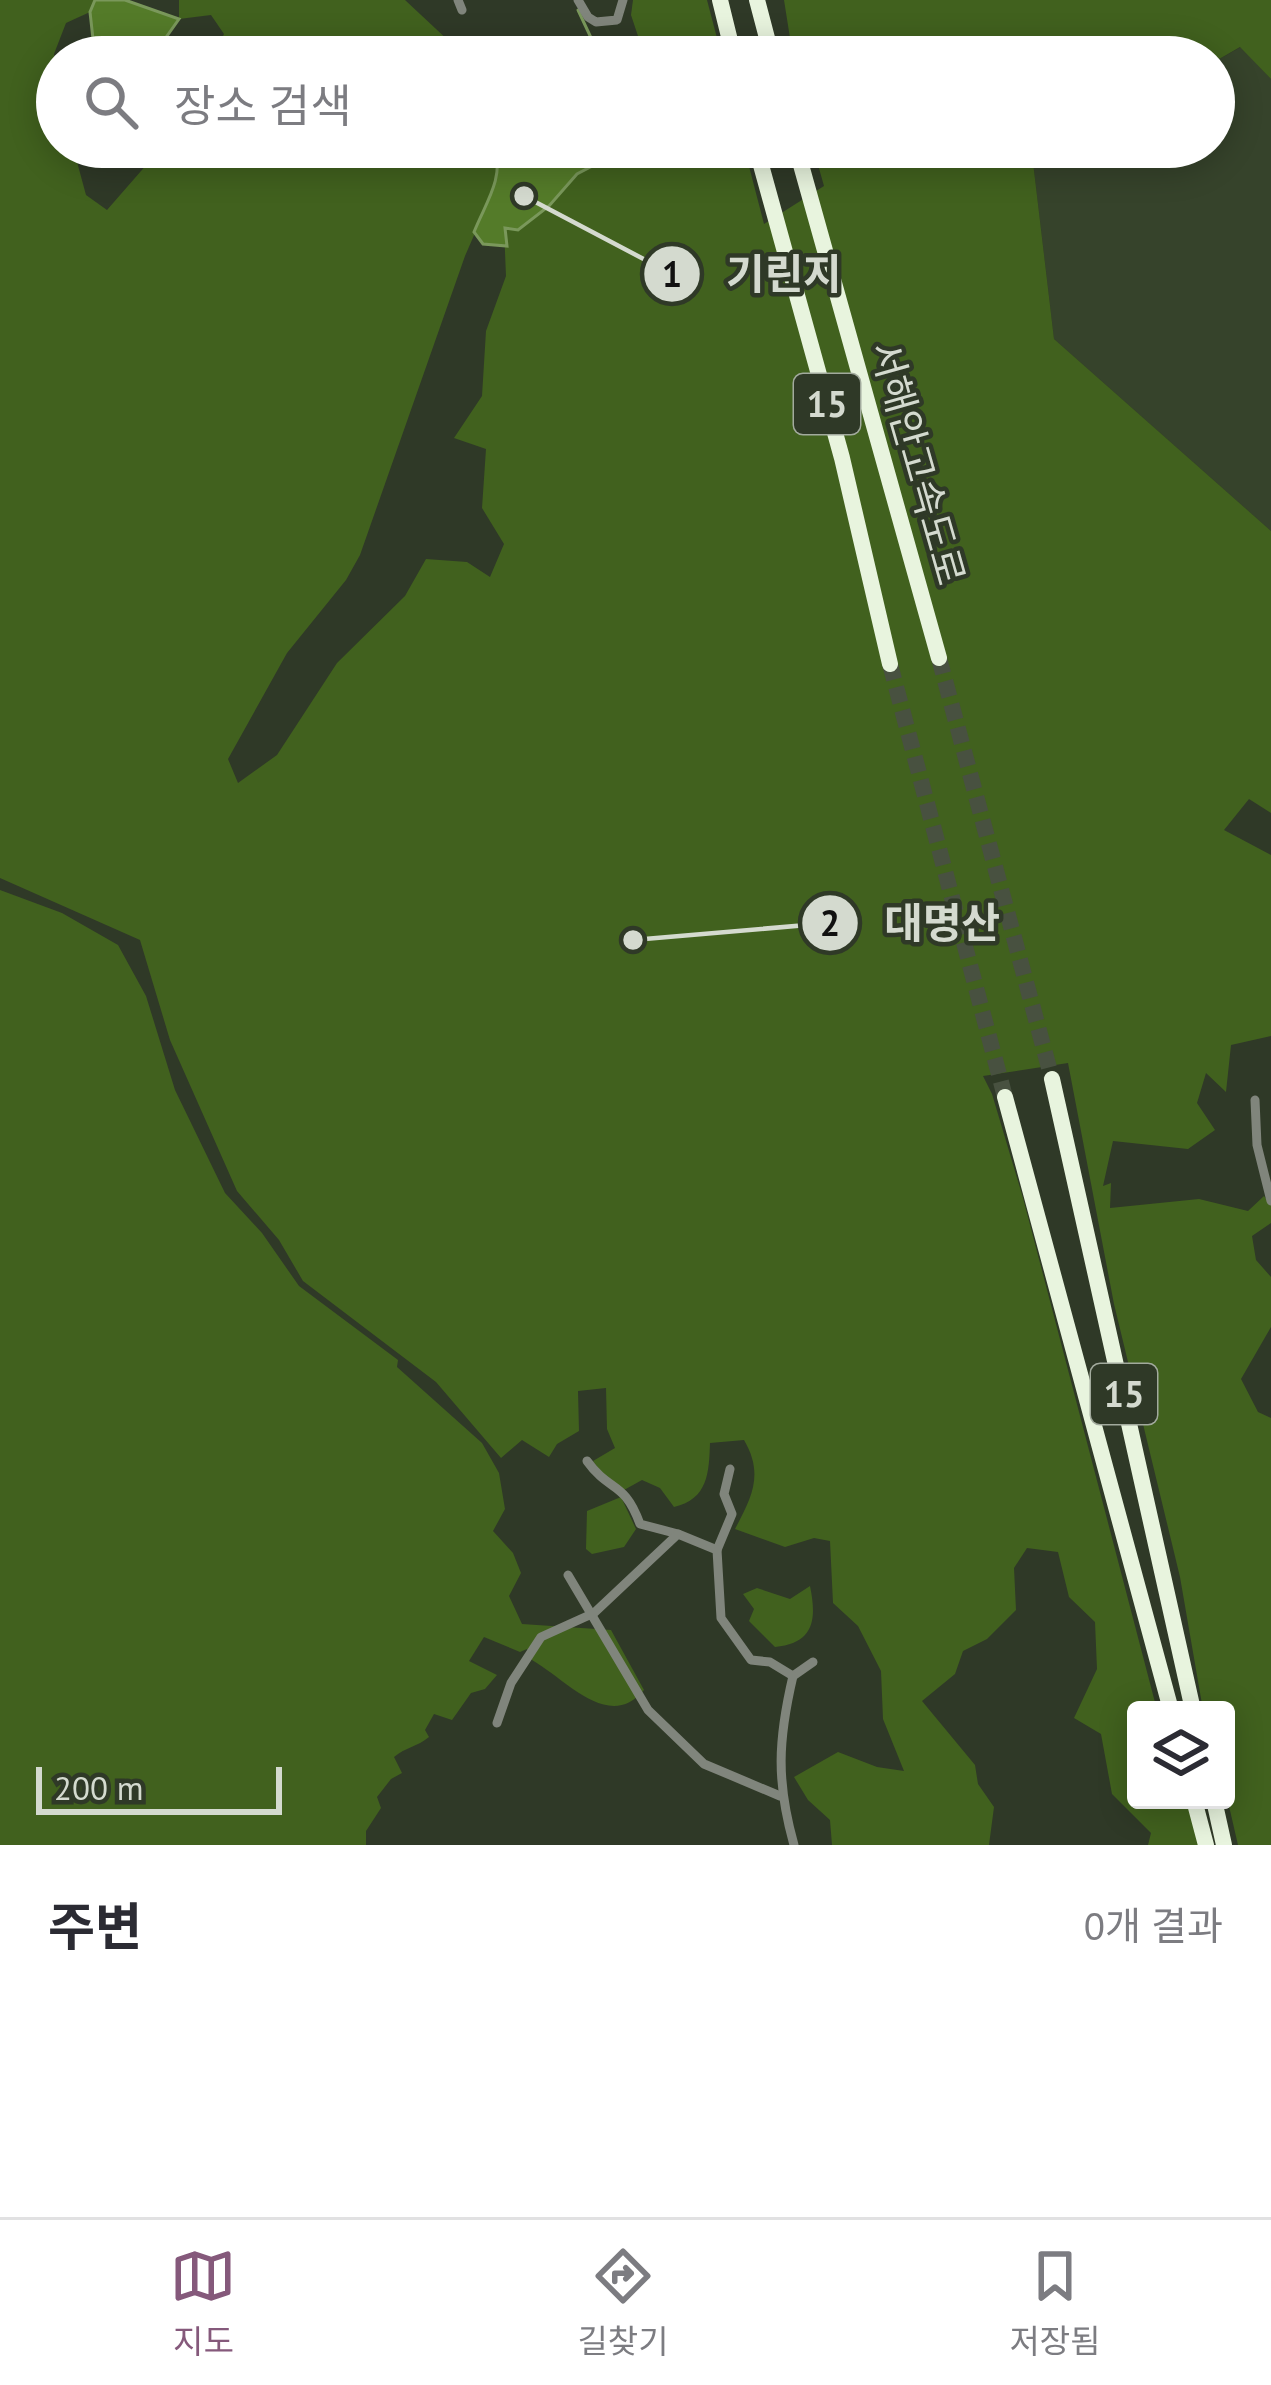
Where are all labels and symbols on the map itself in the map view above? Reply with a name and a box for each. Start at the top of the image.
callout: 기린지 [642,235,866,313]
text: 기린지 [726,246,842,301]
text: 1 [662,250,682,297]
street label: 서해안고속도로 [859,335,978,591]
road number: 15 [794,374,860,434]
callout: 대명산 [800,884,1024,962]
text: 대명산 [884,895,1000,950]
text: 2 [820,899,840,946]
road number: 15 [1091,1364,1157,1424]
scale bar [36,1761,282,1814]

